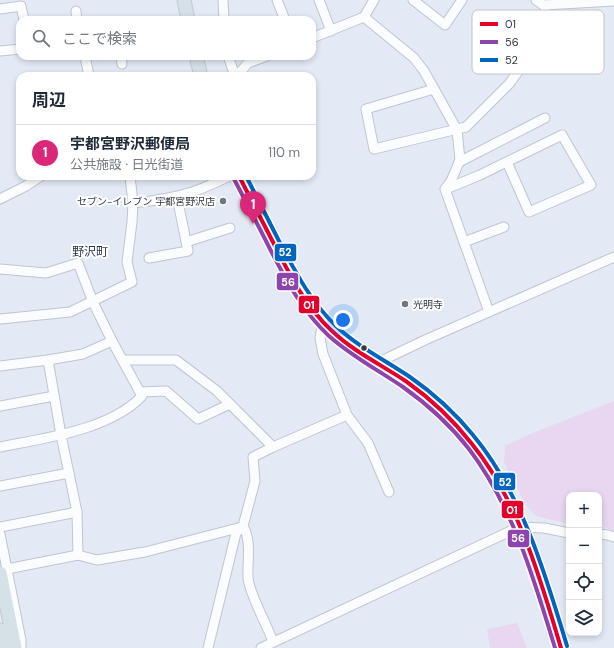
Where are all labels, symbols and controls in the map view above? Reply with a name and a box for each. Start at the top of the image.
legend [472,10,604,74]
search box [16,16,316,60]
text: 01 [505,17,516,31]
icon: search [30,27,52,49]
text: ここで検索 [62,29,137,49]
text: 56 [505,35,519,49]
text: 52 [505,53,518,67]
text: 周辺 [32,89,66,111]
text: 宇都宮野沢郵便局 [70,134,190,154]
text: 1 [43,144,47,161]
text: 110 m [268,144,300,161]
text: 公共施設 · 日光街道 [70,156,184,173]
pin: 1 [240,191,266,224]
place label: セブン-イレブン 宇都宮野沢店 [77,195,215,208]
marker: セブン-イレブン 宇都宮野沢店 [218,196,228,206]
line badge: 52 [274,243,297,262]
district label: 野沢町 [72,244,108,260]
text: 52 [278,245,292,259]
line badge: 56 [276,272,299,291]
text: 56 [281,275,295,289]
line badge: 01 [298,295,320,314]
text: 01 [303,298,315,312]
place label: 光明寺 [413,298,443,311]
marker: 光明寺 [400,299,410,309]
your location [333,310,353,330]
unlabelled marker [359,343,369,353]
line badge: 52 [493,472,516,491]
text: 52 [498,475,512,489]
map controls [566,492,602,636]
button: + [566,492,602,528]
line badge: 01 [501,500,524,519]
text: 01 [506,503,518,517]
button: − [566,528,602,564]
line badge: 56 [507,529,530,548]
text: 56 [511,531,525,545]
button: locate [566,564,602,600]
button: layers [566,600,602,636]

